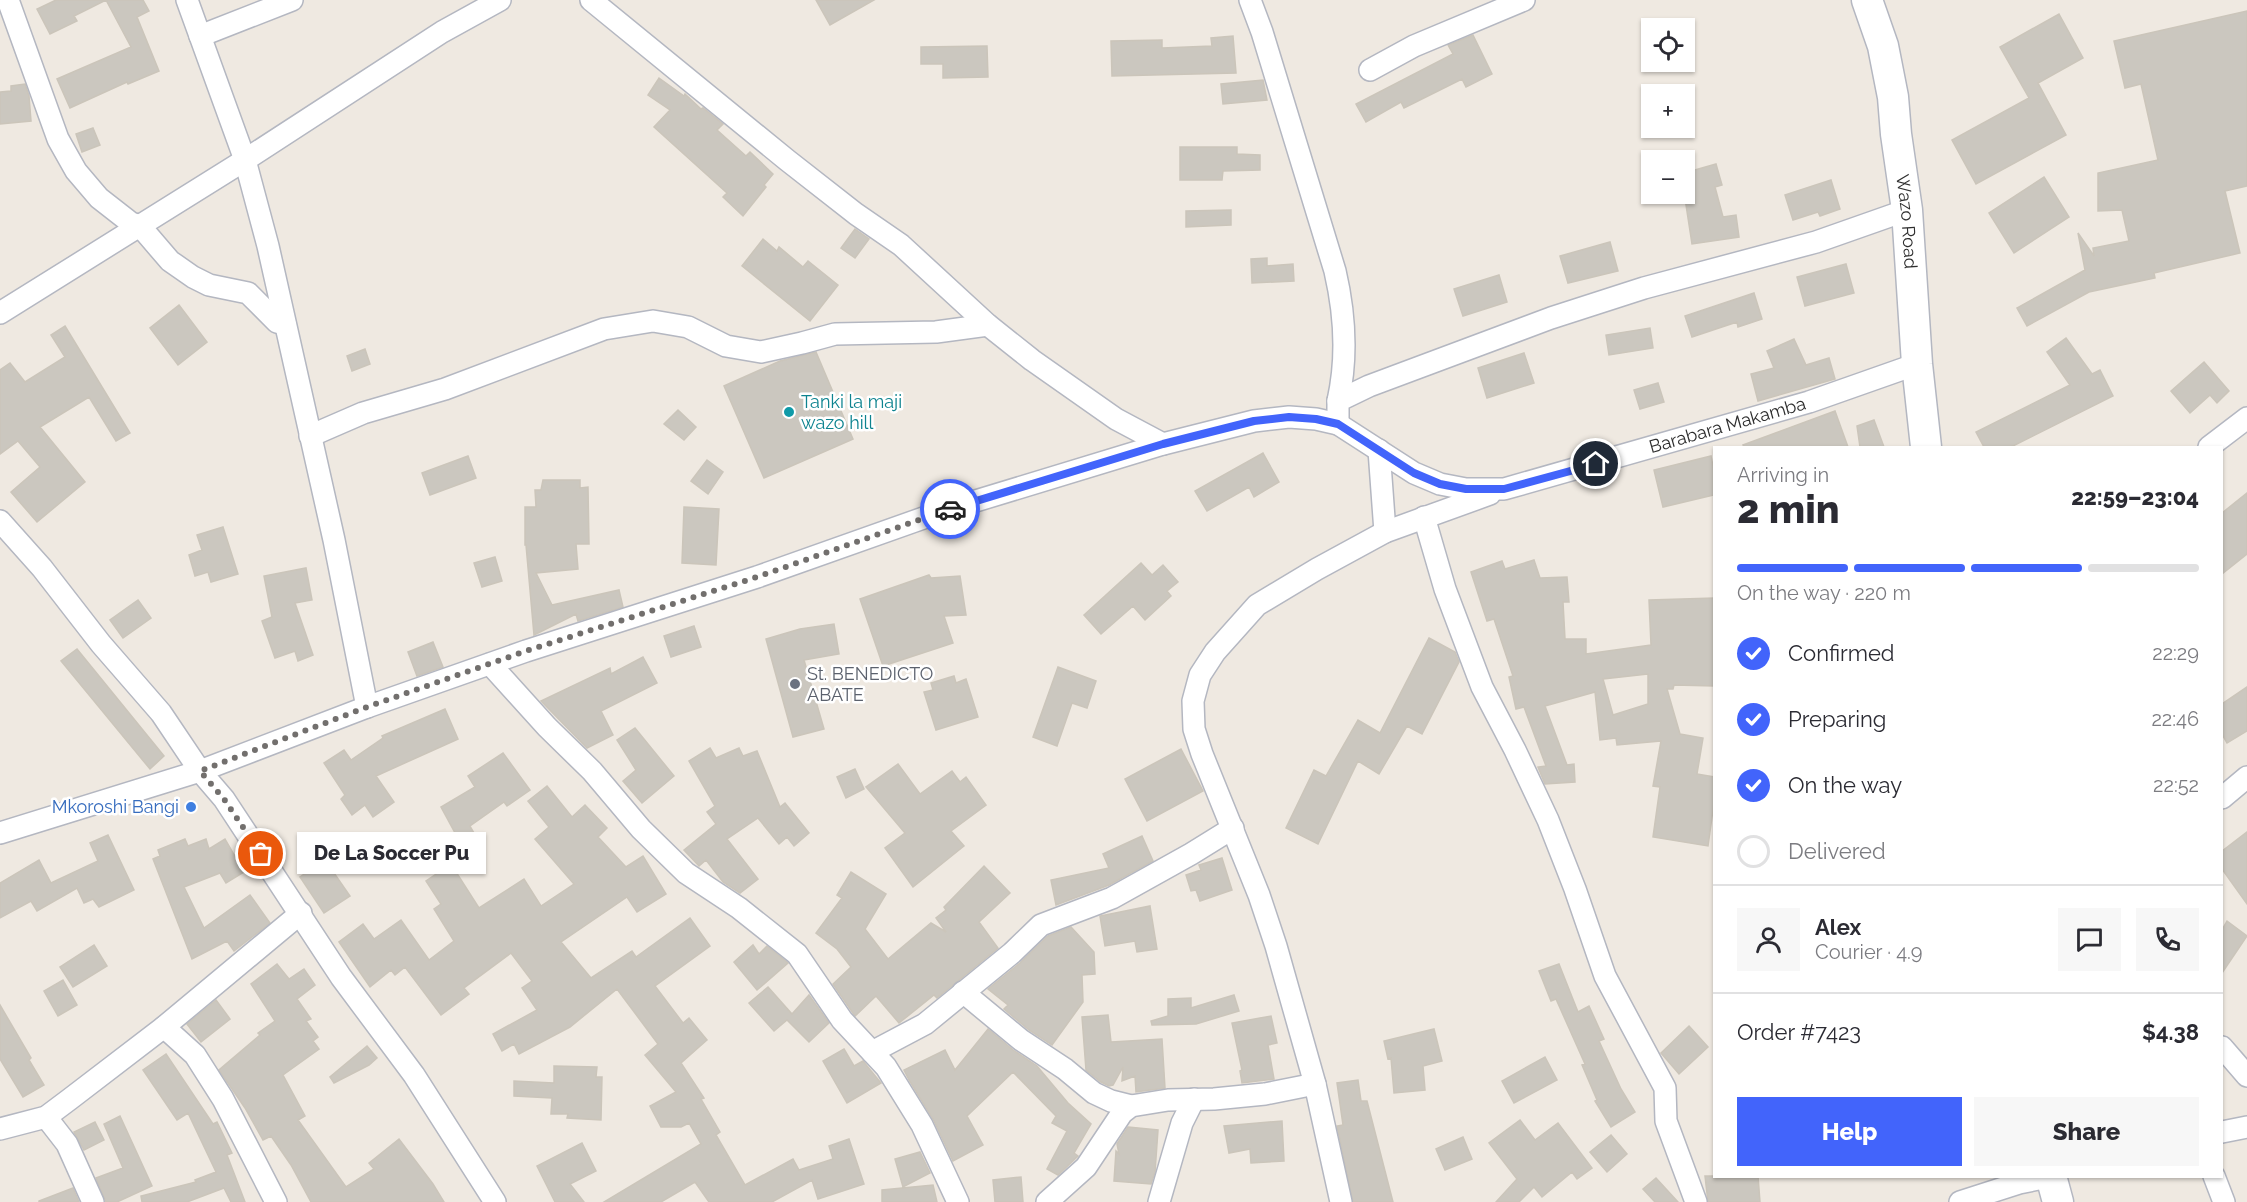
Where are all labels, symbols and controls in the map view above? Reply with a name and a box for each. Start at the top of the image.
map controls [1641,18,1695,204]
button: locate [1641,18,1695,72]
button: + [1641,84,1695,138]
button: − [1641,150,1695,204]
street label: Wazo Road [1892,173,1922,269]
place label: Tanki la maji wazo hill [801,391,902,433]
street label: Barabara Makamba [1647,392,1808,457]
marker: Tanki la maji wazo hill [782,405,796,419]
pin [1570,438,1621,489]
icon: home [1579,447,1612,480]
text: Arriving in [1737,463,1829,487]
courier [920,479,980,539]
text: 22:59–23:04 [2071,484,2199,510]
text: 2 min [1737,486,1840,532]
icon: car [934,493,967,526]
text: On the way · 220 m [1737,581,1911,605]
icon: check [1737,637,1770,670]
text: Confirmed [1788,640,1895,666]
text: 22:29 [2152,641,2199,665]
place label: St. BENEDICTO ABATE [807,663,933,705]
marker: St. BENEDICTO ABATE [788,677,802,691]
icon: check [1737,703,1770,736]
text: Preparing [1788,706,1886,732]
text: 22:46 [2151,707,2199,731]
icon: check [1737,769,1770,802]
text: On the way [1788,772,1902,798]
text: 22:52 [2153,773,2199,797]
place label: Mkoroshi Bangi [52,796,179,817]
marker: Mkoroshi Bangi [184,800,198,814]
pin [235,828,286,879]
callout: De La Soccer Pu [297,833,486,875]
icon: bag [244,837,277,870]
text: Delivered [1788,838,1886,864]
text: De La Soccer Pu [314,841,469,865]
button: person [1737,908,1800,971]
button: chat [2058,908,2121,971]
button: phone [2136,908,2199,971]
text: Alex [1815,914,1861,940]
text: Courier · 4.9 [1815,940,1923,964]
text: Order #7423 [1737,1019,1861,1045]
text: $4.38 [2142,1019,2199,1045]
button: Help [1737,1097,1962,1166]
button: Share [1974,1097,2199,1166]

